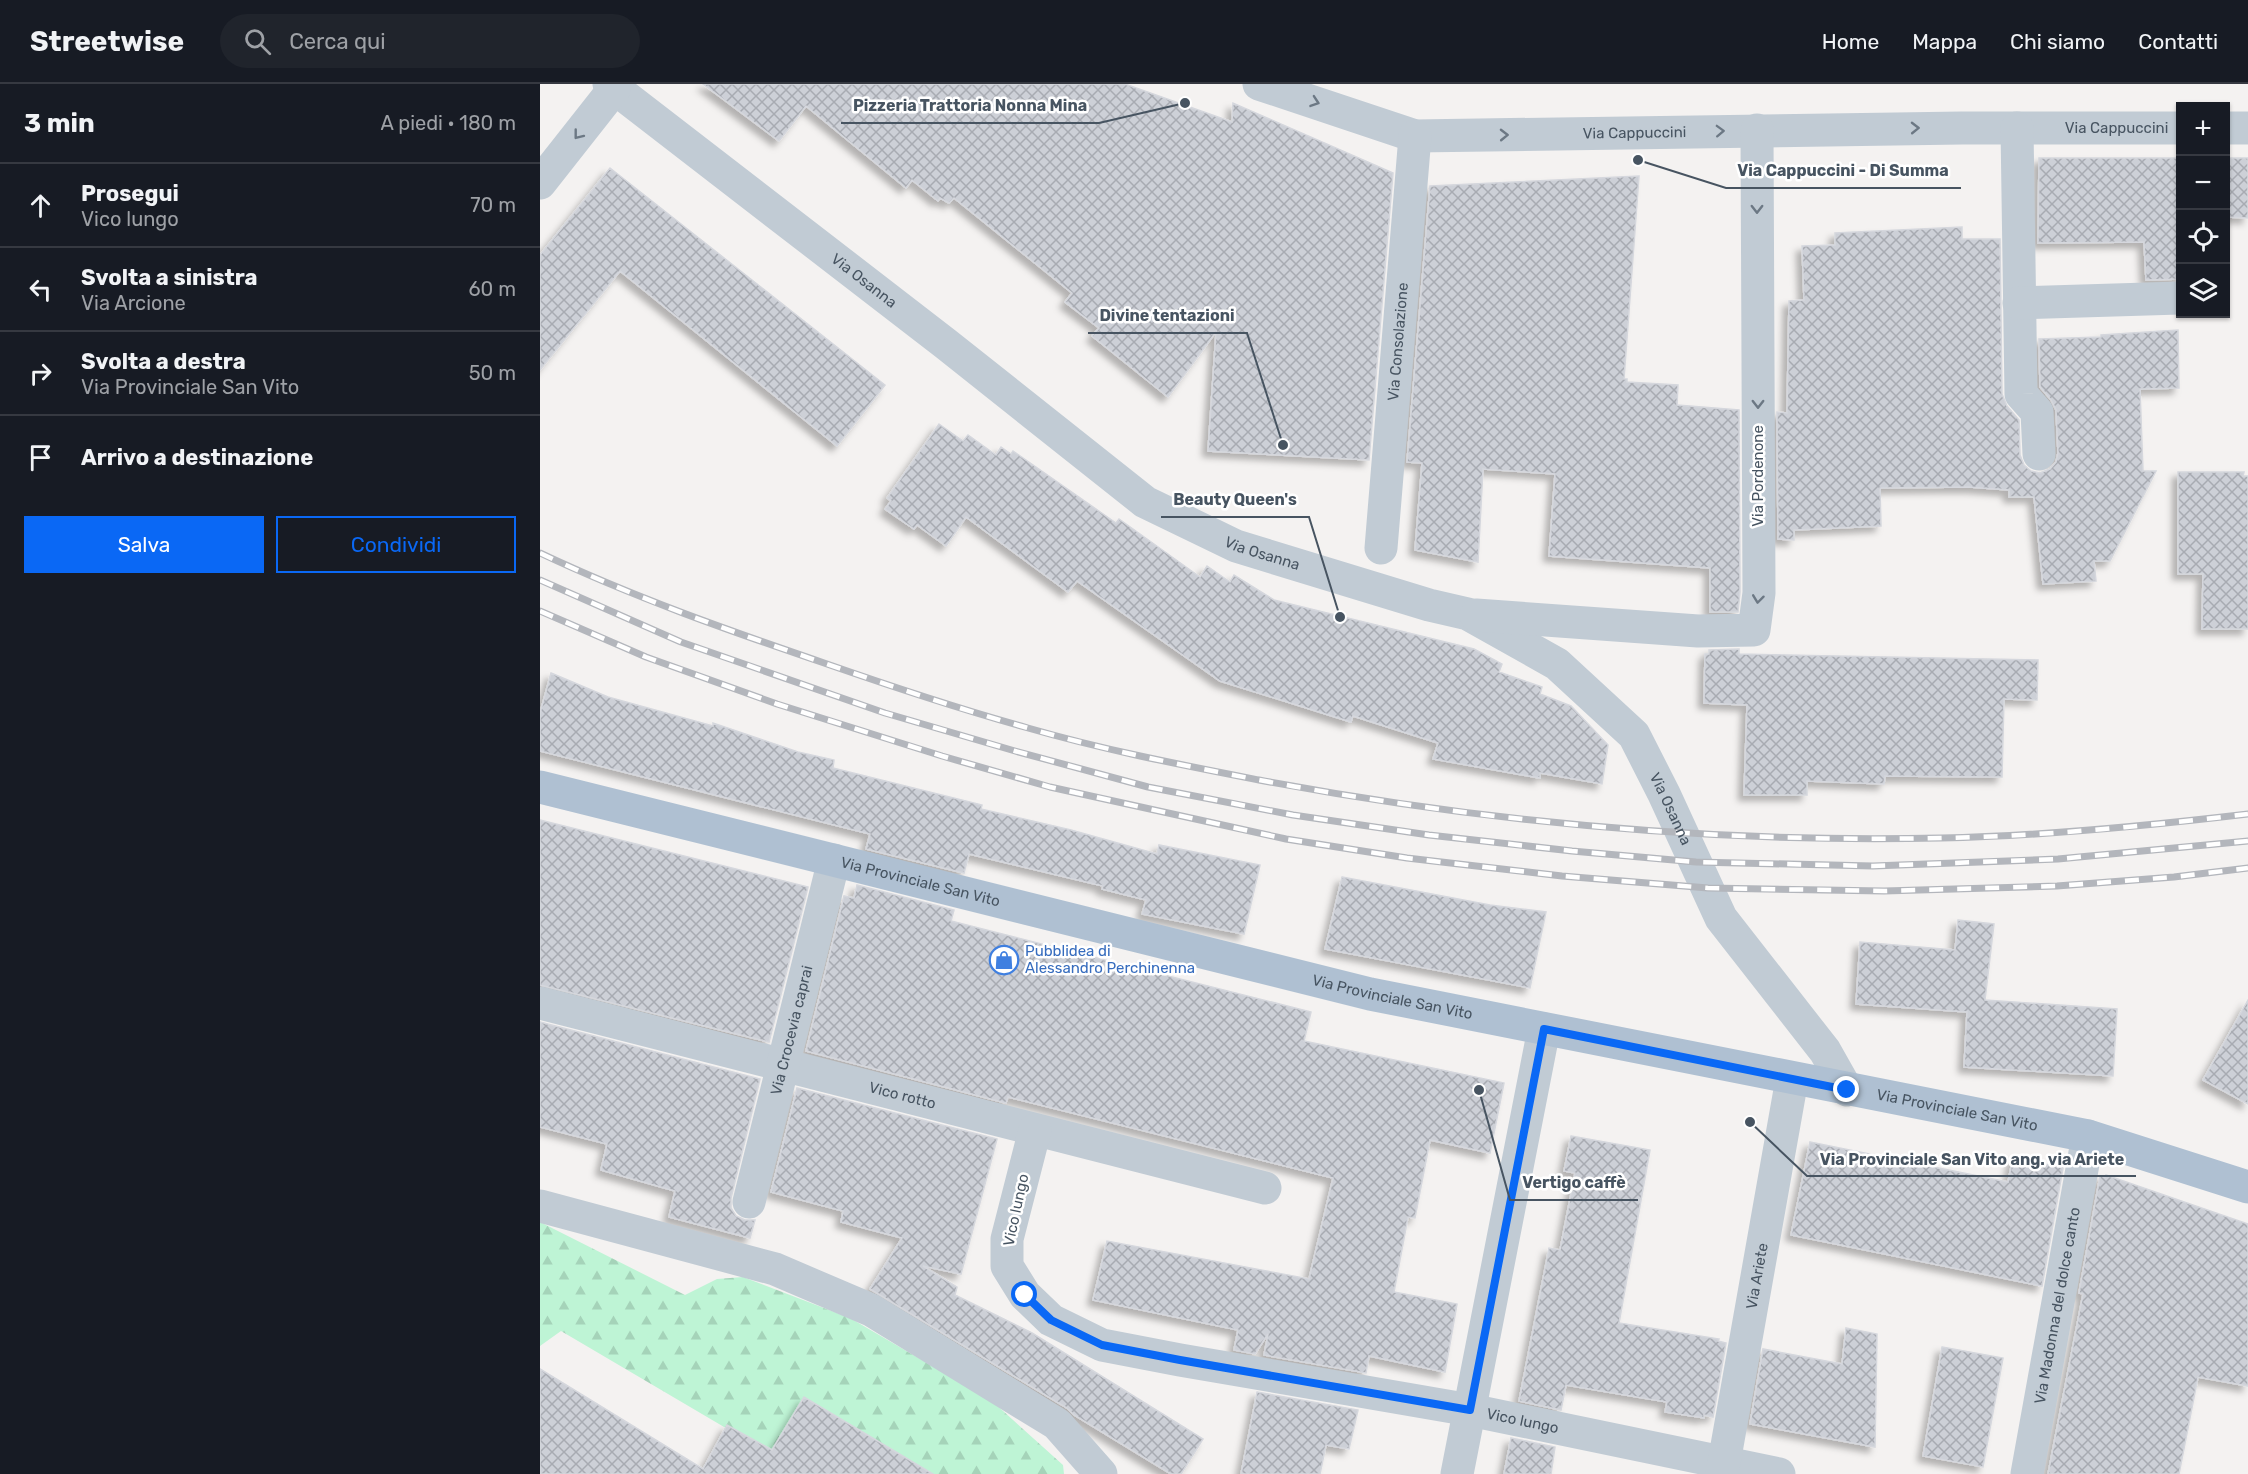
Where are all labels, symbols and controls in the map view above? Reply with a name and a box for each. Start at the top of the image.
search box [220,14,640,68]
text: Streetwise [30,25,184,58]
icon: search [241,25,274,58]
text: Cerca qui [289,28,386,55]
text: Home [1822,29,1879,54]
text: Mappa [1912,29,1977,54]
text: Chi siamo [2010,29,2105,54]
text: Contatti [2138,29,2218,54]
callout: Pizzeria Trattoria Nonna Mina [841,89,1099,123]
one-way arrow [1309,95,1320,108]
text: Pizzeria Trattoria Nonna Mina [853,96,1087,115]
map controls [2176,102,2230,318]
button: + [2176,102,2230,156]
text: 3 min [24,108,95,139]
text: A piedi · 180 m [380,111,516,135]
street label: Via Cappuccini [2065,119,2168,137]
one-way arrow [1911,122,1920,134]
street label: Via Cappuccini [1583,123,1686,143]
one-way arrow [1716,125,1725,137]
one-way arrow [574,128,585,139]
one-way arrow [1500,129,1509,141]
callout: Via Cappuccini - Di Summa [1726,154,1961,188]
button: − [2176,156,2230,210]
text: Via Cappuccini - Di Summa [1737,161,1949,180]
text: Prosegui [81,180,179,207]
icon: ahead [24,189,57,222]
text: 70 m [470,193,516,217]
one-way arrow [1751,205,1763,214]
text: Vico lungo [81,207,179,231]
button: locate [2176,210,2230,264]
street label: Via Osanna [828,250,900,312]
text: Svolta a sinistra [81,264,258,291]
button: layers [2176,264,2230,318]
icon: left [24,273,57,306]
text: 60 m [469,277,516,301]
street label: Via Consolazione [1384,282,1412,402]
text: Via Arcione [81,291,186,315]
callout: Divine tentazioni [1088,299,1247,333]
text: Divine tentazioni [1099,306,1235,325]
text: Svolta a destra [81,348,246,375]
icon: right [24,357,57,390]
text: 50 m [469,361,516,385]
text: Via Provinciale San Vito [81,375,299,399]
one-way arrow [1752,400,1764,409]
street label: Via Pordenone [1749,425,1767,527]
icon: arrive [24,441,57,474]
text: Arrivo a destinazione [81,444,313,471]
callout: Beauty Queen's [1161,483,1309,517]
text: Beauty Queen's [1173,490,1297,509]
button: Salva [24,516,264,573]
button: Condividi [276,516,516,573]
street label: Via Osanna [1221,533,1302,574]
one-way arrow [1752,595,1764,604]
street label: Via Osanna [1646,770,1695,848]
street label: Via Provinciale San Vito [839,853,1002,910]
place label: Pubblidea di Alessandro Perchinenna [1025,942,1195,977]
shop icon: Pubblidea di Alessandro Perchinenna [988,944,1020,976]
street label: Via Crocevia caprai [767,964,816,1097]
street label: Via Provinciale San Vito [1310,971,1474,1023]
route end [1833,1076,1859,1102]
street label: Vico rotto [867,1078,938,1113]
street label: Via Provinciale San Vito [1875,1085,2039,1135]
callout: Via Provinciale San Vito ang. via Ariete [1807,1142,2136,1176]
text: Via Provinciale San Vito ang. via Ariete [1820,1150,2124,1169]
callout: Vertigo caffè [1510,1166,1638,1200]
street label: Vico lungo [1000,1172,1032,1248]
text: Vertigo caffè [1522,1173,1626,1192]
street label: Via Madonna del dolce canto [2031,1206,2084,1406]
street label: Via Ariete [1742,1242,1772,1311]
route start [1011,1281,1037,1307]
street label: Vico lungo [1485,1405,1560,1437]

